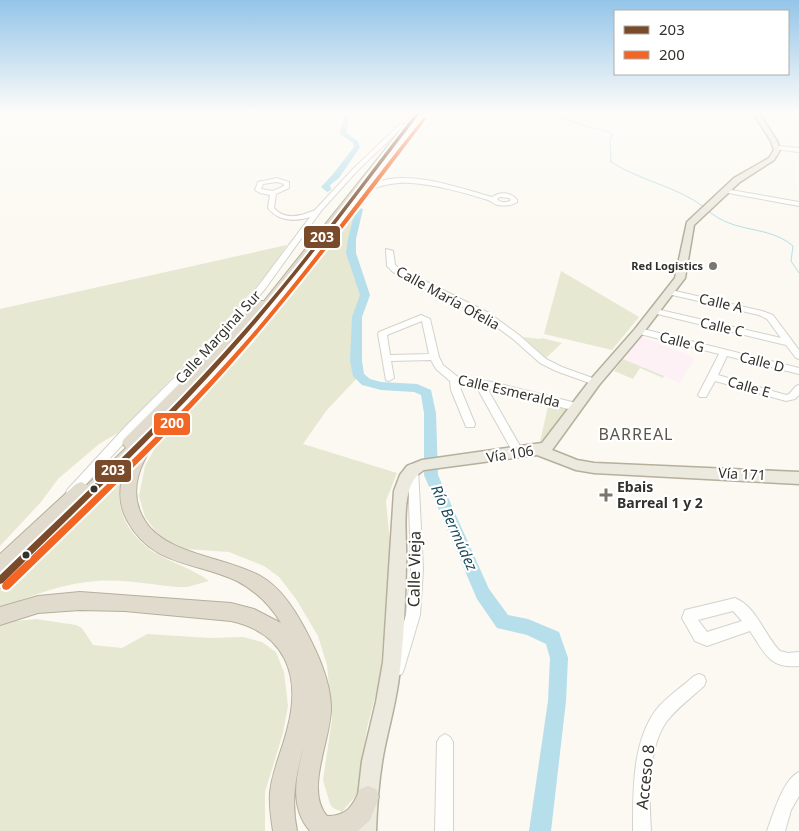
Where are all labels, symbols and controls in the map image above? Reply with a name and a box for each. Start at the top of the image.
legend [614,10,789,75]
text: 203 [659,19,685,39]
text: 200 [659,44,685,64]
line badge: 203 [303,225,341,249]
text: 203 [310,227,334,246]
place label: Red Logistics [631,258,703,273]
marker: Red Logistics [707,260,719,272]
street label: Calle María Ofelia [393,261,503,334]
street label: Calle Marginal Sur [170,286,265,388]
street label: Calle A [697,288,745,317]
street label: Calle C [698,312,746,341]
street label: Calle G [658,327,707,356]
street label: Calle D [738,347,787,376]
street label: Calle Esmeralda [456,370,562,412]
street label: Calle E [726,371,773,402]
line badge: 200 [153,412,191,436]
text: 200 [160,413,184,432]
district label: BARREAL [598,423,674,445]
street label: Vía 106 [485,440,535,467]
line badge: 203 [94,459,132,483]
text: 203 [101,460,125,479]
street label: Vía 171 [718,463,766,484]
place label: Ebais Barreal 1 y 2 [617,477,703,512]
water label: Río Bermúdez [427,482,483,574]
unlabelled marker [89,484,99,494]
marker: Ebais Barreal 1 y 2 [599,488,613,502]
street label: Calle Vieja [402,531,426,607]
unlabelled marker [21,550,31,560]
street label: Acceso 8 [631,743,659,811]

